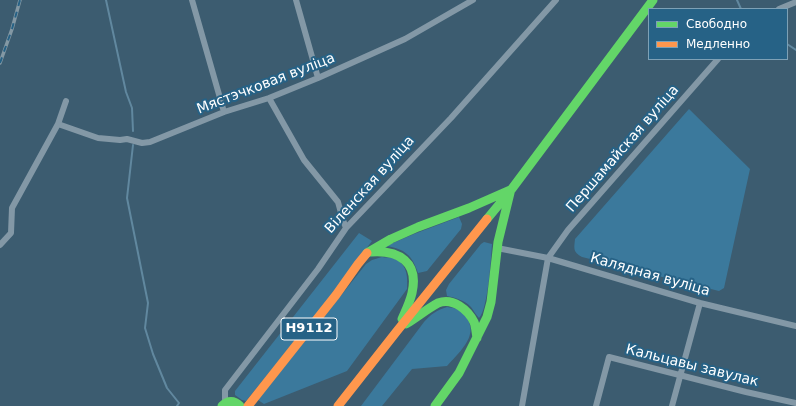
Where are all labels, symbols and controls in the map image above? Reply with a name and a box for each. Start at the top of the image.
legend [648,8,788,60]
text: Свободно [686,17,747,31]
text: Медленно [686,37,750,51]
street label: Мястэчковая вуліца [195,50,337,118]
street label: Першамайская вуліца [563,82,683,216]
street label: Віленская вуліца [322,133,418,237]
street label: Калядная вуліца [588,250,712,300]
road number: Н9112 [281,318,337,340]
street label: Кальцавы завулак [624,341,760,391]

